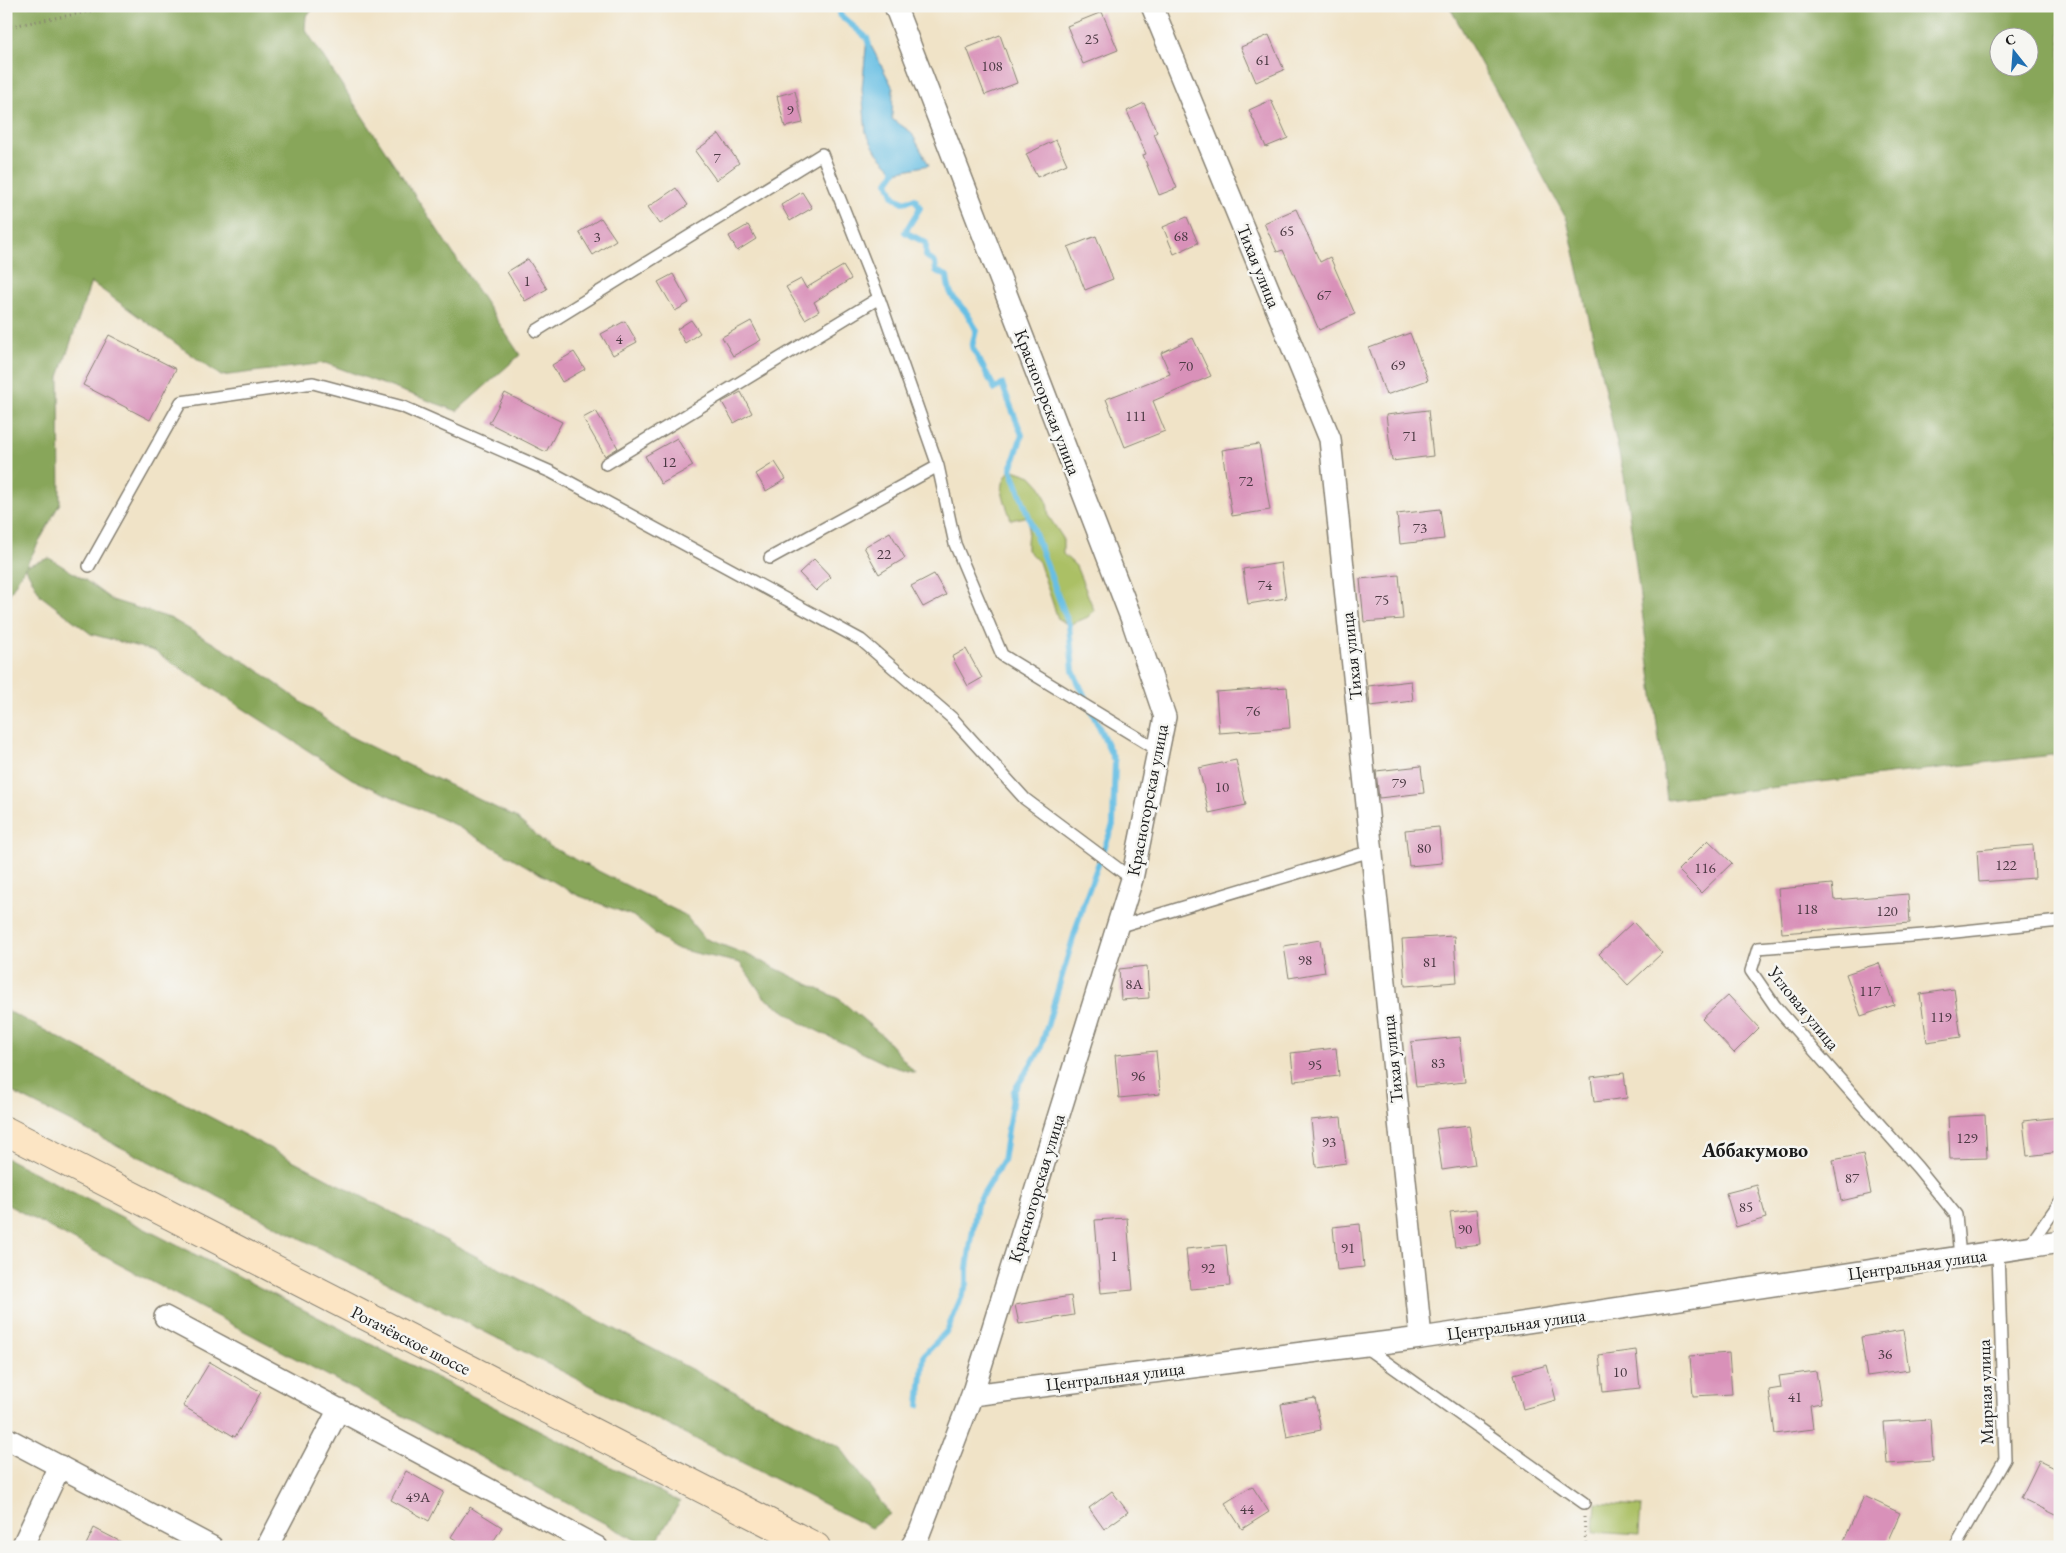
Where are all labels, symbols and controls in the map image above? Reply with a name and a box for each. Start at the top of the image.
north arrow [1988,28,2038,78]
house number: 25 [1085,29,1099,48]
text: С [2003,29,2018,50]
house number: 61 [1256,50,1270,69]
house number: 108 [981,56,1003,75]
house number: 9 [786,100,794,119]
house number: 7 [713,148,721,167]
street label: Тихая улица [1232,221,1286,312]
house number: 65 [1280,221,1294,240]
house number: 68 [1174,226,1188,245]
house number: 3 [593,227,601,246]
house number: 1 [523,271,531,290]
house number: 67 [1317,285,1332,304]
street label: Красногорская улица [1010,326,1087,479]
house number: 4 [615,329,623,348]
house number: 69 [1391,355,1405,374]
house number: 70 [1179,356,1193,375]
house number: 111 [1125,406,1147,425]
house number: 71 [1403,426,1417,445]
house number: 12 [662,452,677,471]
house number: 72 [1239,471,1254,490]
house number: 73 [1413,518,1427,537]
house number: 22 [877,544,892,563]
house number: 74 [1258,575,1273,594]
house number: 75 [1375,590,1389,609]
street label: Тихая улица [1335,610,1367,701]
house number: 76 [1246,701,1260,720]
street label: Красногорская улица [1121,721,1173,878]
house number: 79 [1392,773,1406,792]
house number: 10 [1215,777,1229,796]
house number: 80 [1417,838,1431,857]
house number: 122 [1995,855,2018,874]
house number: 116 [1694,858,1716,877]
house number: 118 [1796,899,1818,918]
house number: 120 [1876,901,1898,920]
house number: 98 [1298,950,1312,969]
house number: 81 [1423,952,1437,971]
street label: Угловая улица [1762,960,1846,1055]
house number: 8А [1125,974,1143,993]
house number: 117 [1859,981,1882,1000]
house number: 119 [1930,1007,1952,1026]
street label: Тихая улица [1376,1013,1408,1104]
house number: 83 [1431,1053,1445,1072]
house number: 95 [1308,1055,1322,1074]
house number: 96 [1131,1066,1145,1085]
street label: Красногорская улица [1002,1110,1070,1265]
house number: 129 [1956,1128,1978,1147]
house number: 93 [1322,1132,1336,1151]
district label: Аббакумово [1701,1137,1808,1163]
house number: 87 [1845,1168,1860,1187]
house number: 85 [1739,1197,1753,1216]
house number: 90 [1458,1219,1472,1238]
house number: 91 [1341,1238,1355,1257]
street label: Центральная улица [1846,1243,1989,1285]
house number: 1 [1110,1246,1118,1265]
house number: 92 [1201,1258,1216,1277]
street label: Рогачёвское шоссе [347,1300,475,1380]
street label: Центральная улица [1445,1303,1588,1345]
street label: Мирная улица [1972,1338,1998,1445]
house number: 36 [1878,1344,1892,1363]
street label: Центральная улица [1044,1356,1187,1396]
house number: 10 [1613,1362,1627,1381]
house number: 41 [1788,1387,1802,1406]
house number: 49А [406,1487,431,1506]
house number: 44 [1240,1499,1255,1518]

